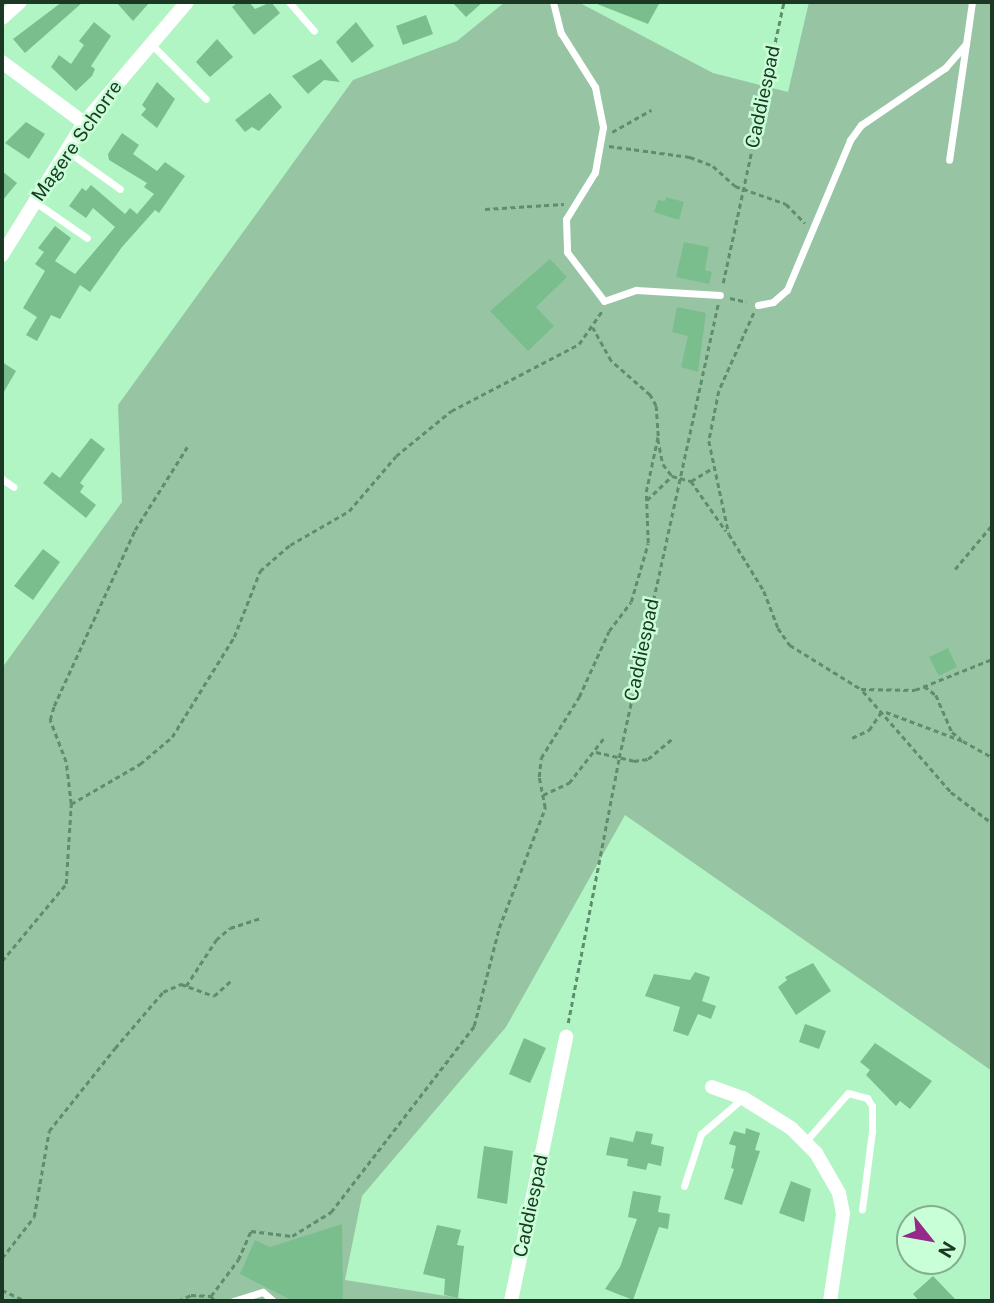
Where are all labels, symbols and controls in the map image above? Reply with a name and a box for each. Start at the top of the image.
street label: Caddiespad [741,44,785,150]
street label: Magere Schorre [27,76,127,206]
street label: Caddiespad [620,597,664,703]
street label: Caddiespad [509,1153,553,1259]
north arrow [896,1205,966,1275]
text: N [934,1238,961,1262]

